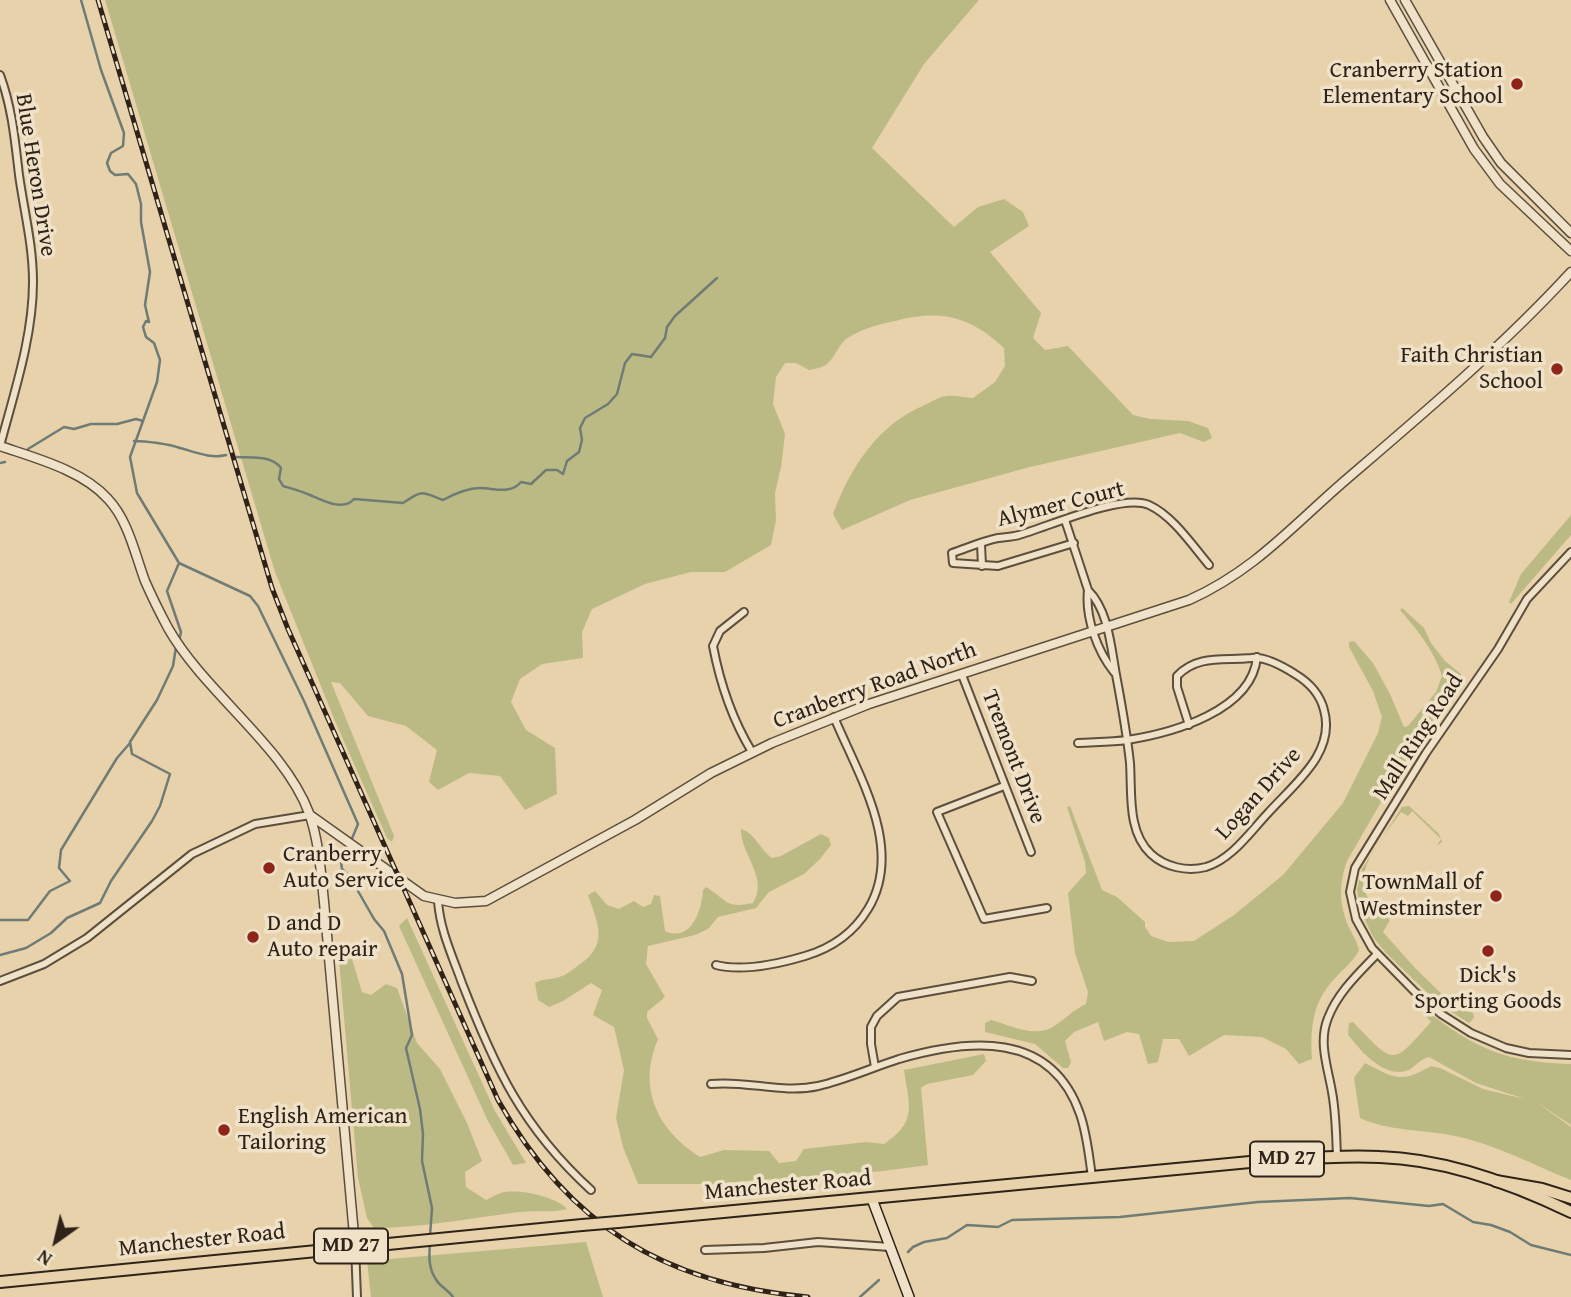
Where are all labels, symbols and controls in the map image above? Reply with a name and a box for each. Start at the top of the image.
place label: Cranberry Station Elementary School [1323,57,1503,111]
marker: Cranberry Station Elementary School [1509,76,1525,92]
street label: Blue Heron Drive [9,92,61,258]
place label: Faith Christian School [1400,342,1543,396]
marker: Faith Christian School [1549,361,1565,377]
street label: Alymer Court [994,476,1128,534]
street label: Cranberry Road North [770,636,980,736]
street label: Mall Ring Road [1368,669,1470,805]
street label: Tremont Drive [975,686,1051,828]
street label: Logan Drive [1210,742,1308,846]
place label: Cranberry Auto Service [283,841,405,895]
marker: Cranberry Auto Service [261,860,277,876]
place label: TownMall of Westminster [1360,869,1482,923]
marker: TownMall of Westminster [1488,888,1504,904]
place label: D and D Auto repair [267,910,377,964]
marker: D and D Auto repair [245,929,261,945]
marker: Dick's Sporting Goods [1480,943,1496,959]
place label: Dick's Sporting Goods [1414,962,1562,1016]
place label: English American Tailoring [238,1103,407,1157]
marker: English American Tailoring [216,1122,232,1138]
road number: MD 27 [1250,1142,1324,1176]
street label: Manchester Road [704,1165,872,1207]
north arrow [21,1206,91,1276]
street label: Manchester Road [118,1219,286,1263]
road number: MD 27 [314,1228,388,1264]
text: N [31,1243,57,1274]

